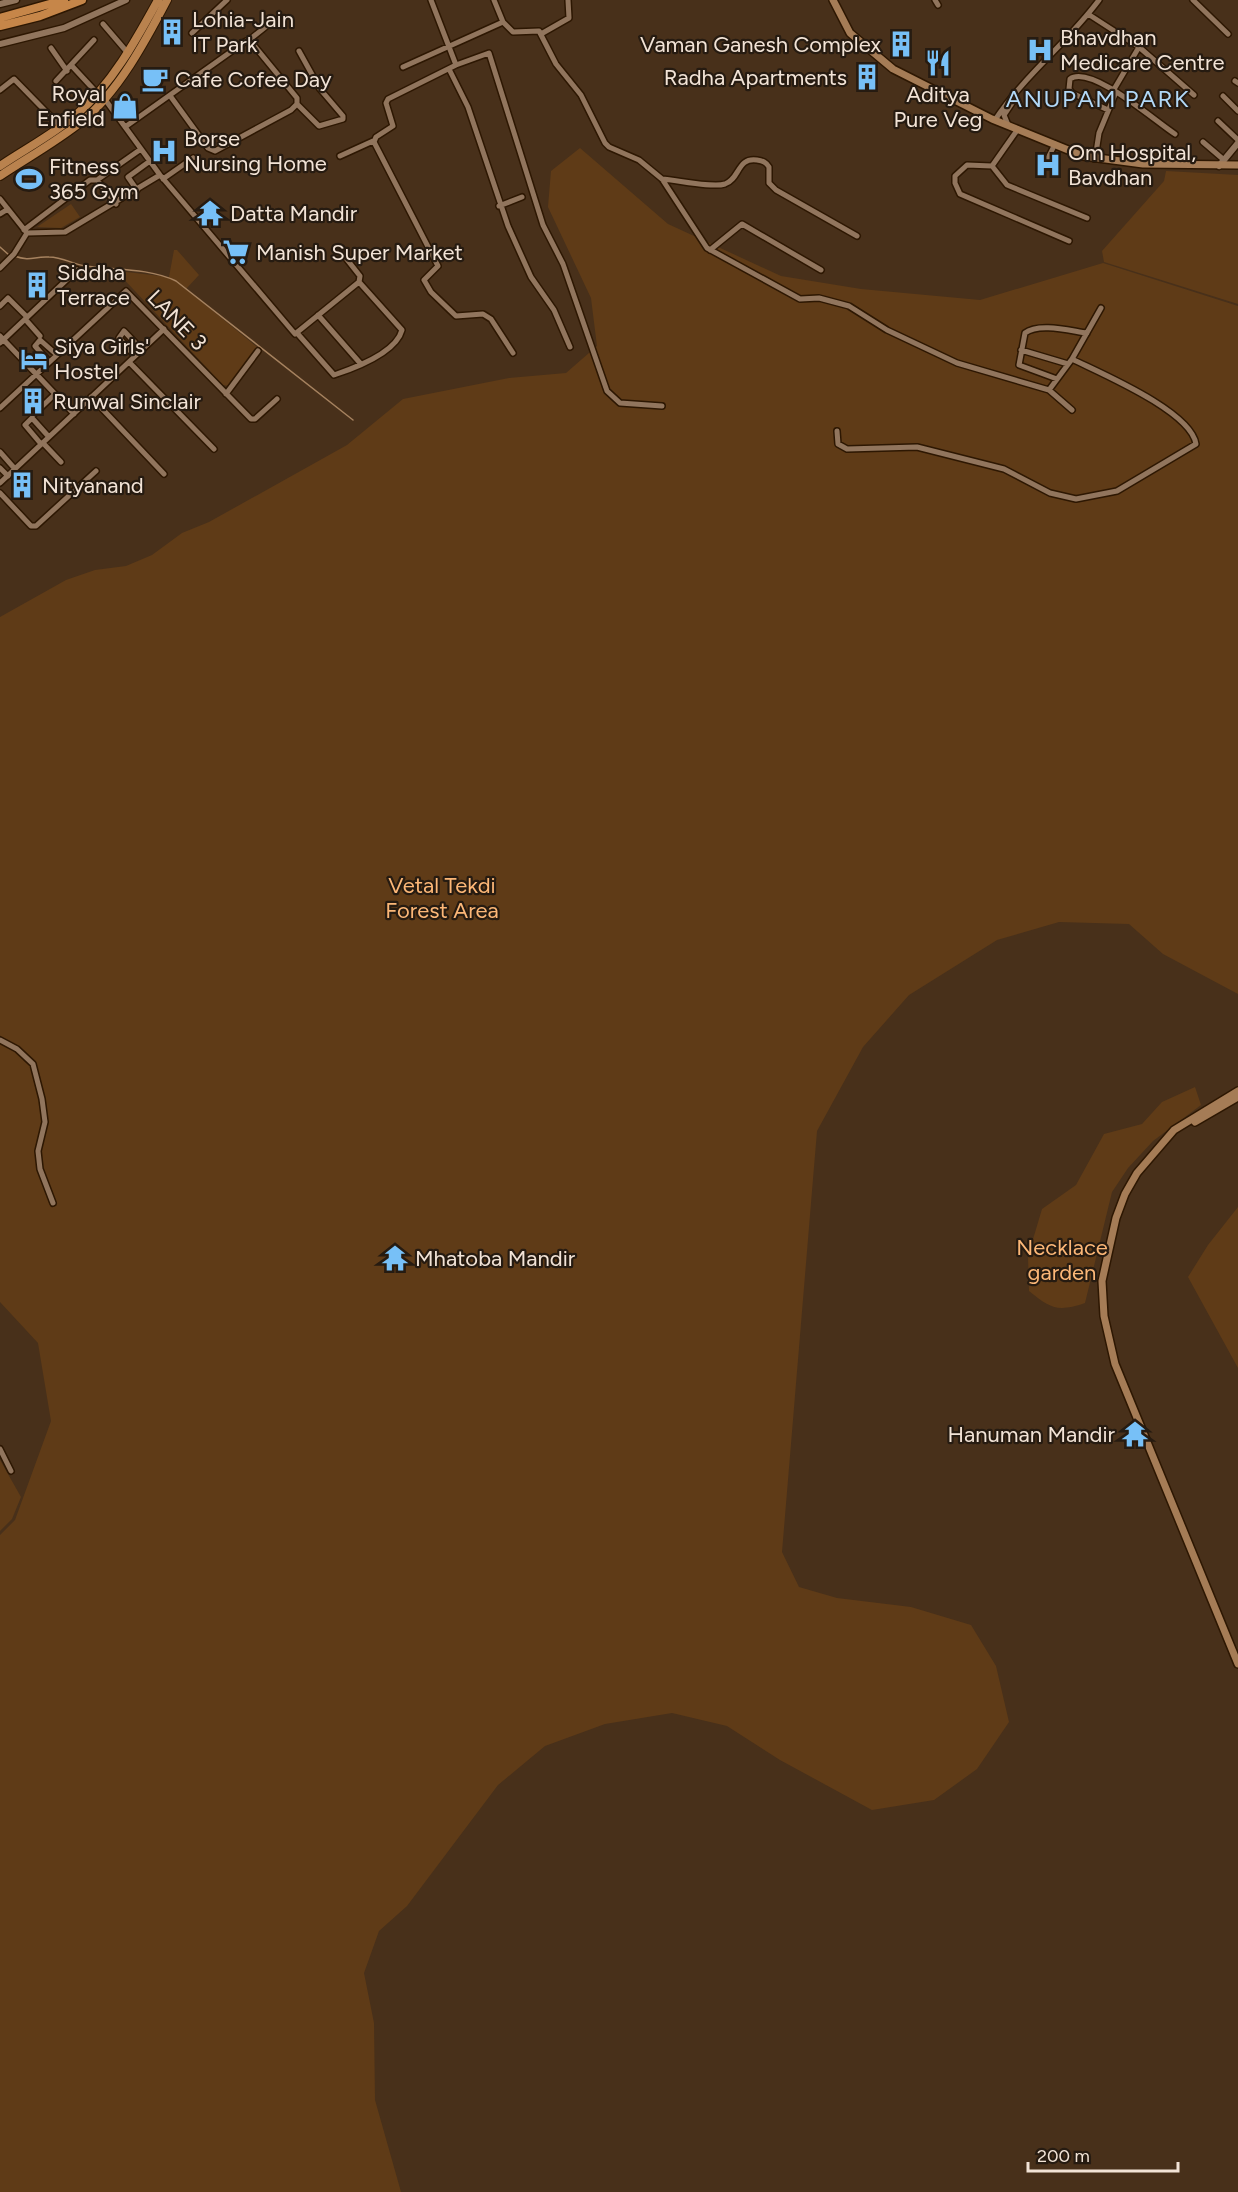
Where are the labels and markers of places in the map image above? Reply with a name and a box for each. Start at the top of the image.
place label: Lohia-Jain IT Park [192,6,294,58]
building icon: Lohia-Jain IT Park [157,17,187,47]
place label: Bhavdhan Medicare Centre [1060,24,1225,76]
building icon: Vaman Ganesh Complex [886,29,916,59]
place label: Vaman Ganesh Complex [640,31,882,58]
hospital icon: Bhavdhan Medicare Centre [1025,35,1055,65]
restaurant icon: Aditya Pure Veg [923,48,953,78]
building icon: Radha Apartments [852,62,882,92]
cafe icon: Cafe Cofee Day [140,64,170,94]
place label: Radha Apartments [664,64,847,91]
place label: Cafe Cofee Day [175,66,332,93]
place label: Royal Enfield [37,80,105,132]
place label: Aditya Pure Veg [893,81,983,133]
shop icon: Royal Enfield [110,91,140,121]
place label: Borse Nursing Home [184,125,327,177]
hospital icon: Borse Nursing Home [149,136,179,166]
place label: Om Hospital, Bavdhan [1068,139,1196,191]
hospital icon: Om Hospital, Bavdhan [1033,150,1063,180]
place label: Fitness 365 Gym [49,153,139,205]
sports icon: Fitness 365 Gym [14,164,44,194]
temple icon: Datta Mandir [195,198,225,228]
place label: Datta Mandir [230,200,358,227]
supermarket icon: Manish Super Market [221,237,251,267]
place label: Manish Super Market [256,239,463,266]
place label: Siddha Terrace [57,259,130,311]
building icon: Siddha Terrace [22,270,52,300]
place label: Siya Girls' Hostel [54,333,149,385]
hotel icon: Siya Girls' Hostel [19,344,49,374]
building icon: Runwal Sinclair [18,386,48,416]
place label: Runwal Sinclair [53,388,202,415]
building icon: Nityanand [7,470,37,500]
place label: Nityanand [42,472,144,499]
temple icon: Mhatoba Mandir [380,1243,410,1273]
place label: Mhatoba Mandir [415,1245,576,1272]
temple icon: Hanuman Mandir [1120,1419,1150,1449]
place label: Hanuman Mandir [948,1421,1116,1448]

